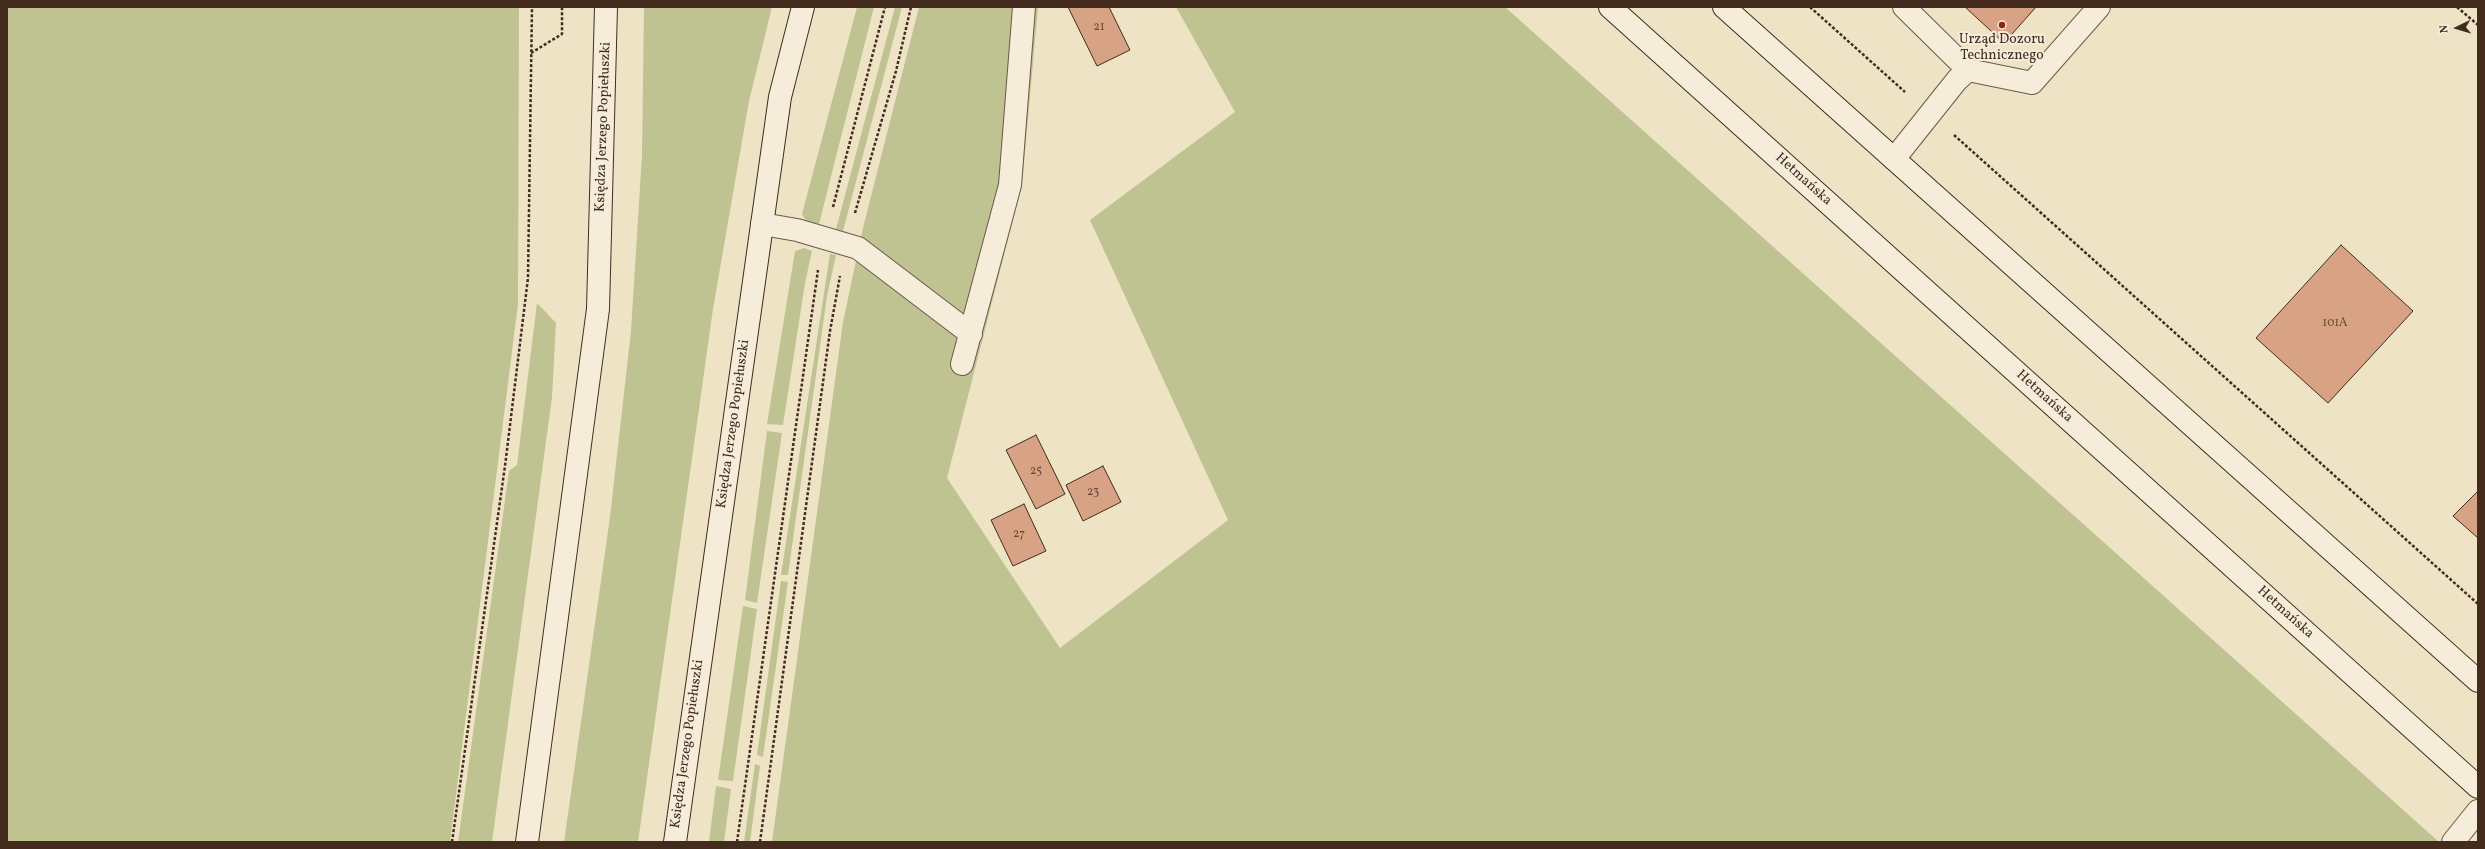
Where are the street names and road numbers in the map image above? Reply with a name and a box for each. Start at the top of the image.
street label: Księdza Jerzego Popiełuszki [593,42,615,212]
street label: Hetmańska [1771,150,1835,210]
street label: Księdza Jerzego Popiełuszki [714,339,754,509]
street label: Hetmańska [2012,367,2076,427]
street label: Hetmańska [2253,583,2317,643]
street label: Księdza Jerzego Popiełuszki [668,659,708,829]

